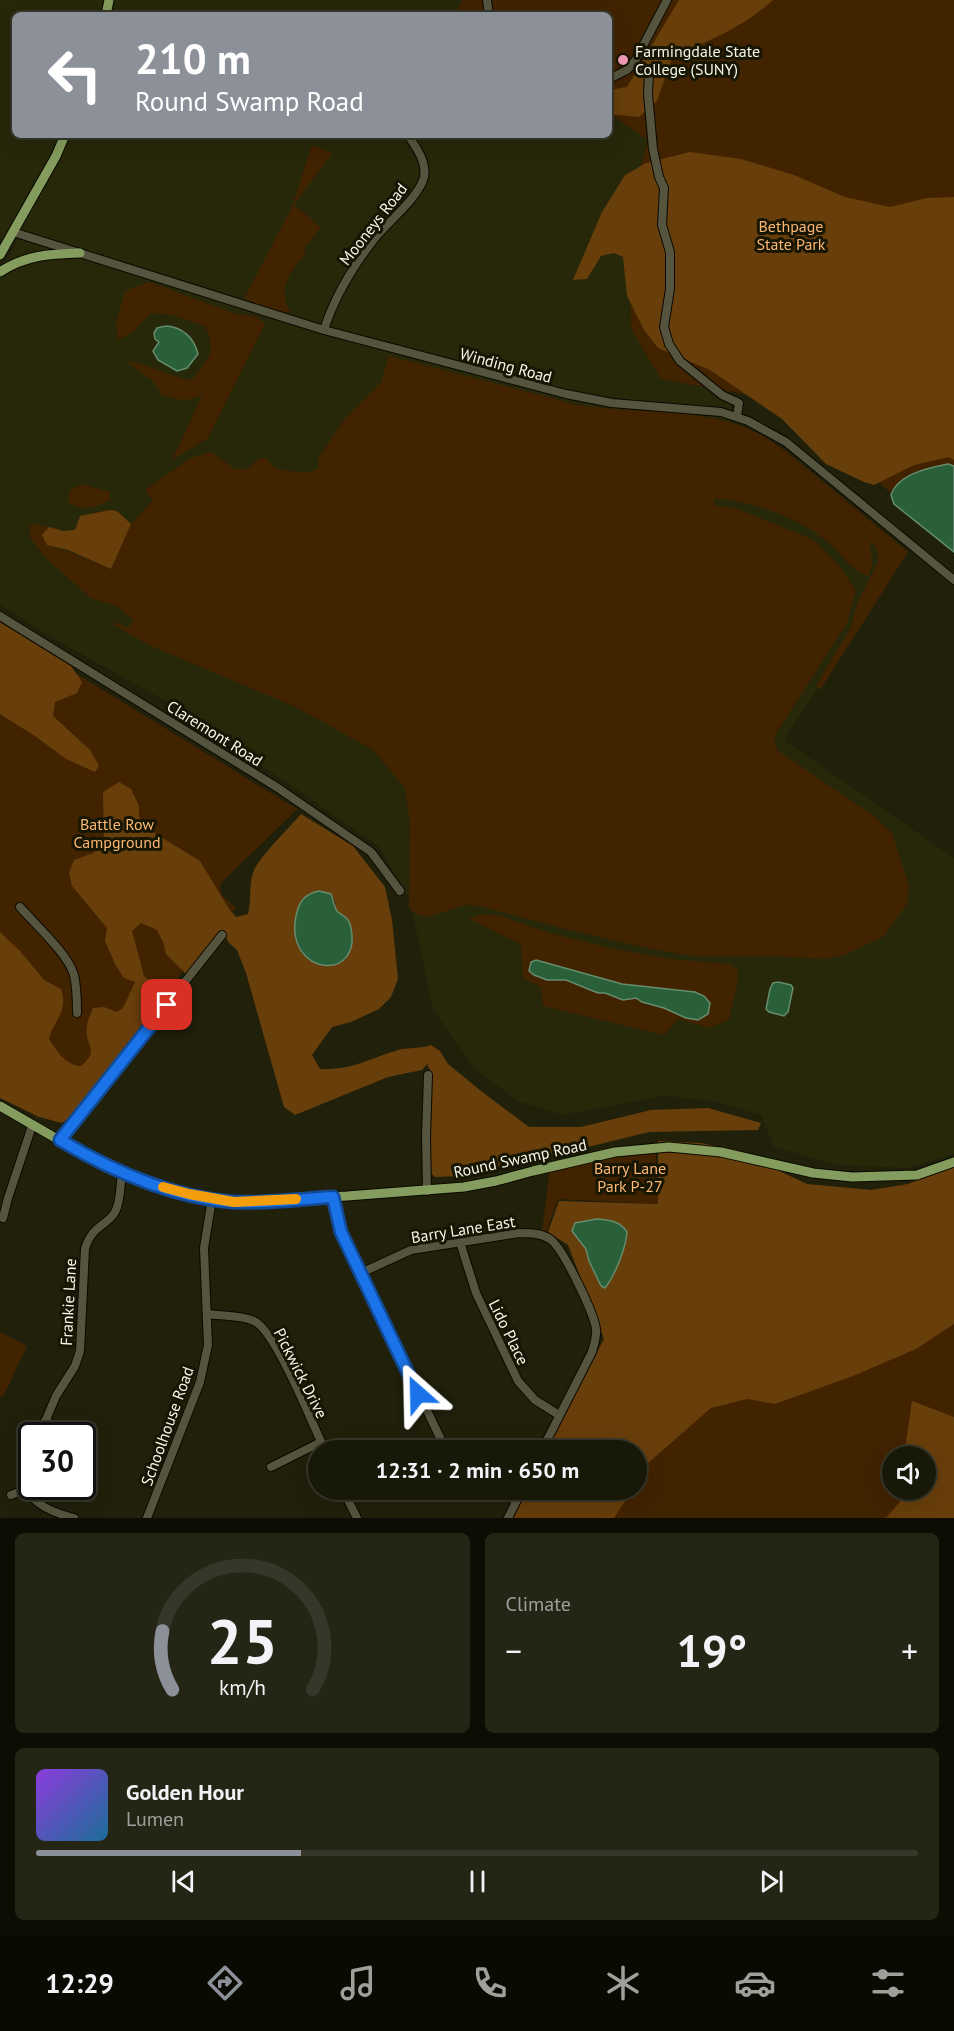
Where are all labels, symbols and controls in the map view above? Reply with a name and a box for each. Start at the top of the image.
text: 210 m [135,31,251,86]
icon: left [36,36,114,114]
place label: Farmingdale State College (SUNY) [635,41,760,79]
marker: Farmingdale State College (SUNY) [616,53,630,67]
text: Round Swamp Road [135,84,364,118]
street label: Mooneys Road [335,179,411,269]
park label: Bethpage State Park [757,216,826,254]
street label: Winding Road [458,343,554,387]
street label: Claremont Road [163,696,267,770]
park label: Battle Row Campground [73,814,161,852]
pin [141,979,192,1030]
icon: arrive [150,988,183,1021]
street label: Round Swamp Road [452,1134,588,1182]
park label: Barry Lane Park P-27 [594,1158,666,1196]
street label: Barry Lane East [410,1211,517,1247]
street label: Frankie Lane [56,1258,80,1346]
street label: Lido Place [485,1296,533,1368]
street label: Pickwick Drive [270,1324,332,1422]
position arrow [386,1362,450,1426]
street label: Schoolhouse Road [136,1364,198,1488]
speed limit sign: 30 [18,1422,96,1500]
map controls [882,1446,936,1500]
button: sound [882,1446,936,1500]
text: 12:31 · 2 min · 650 m [376,1456,579,1484]
text: Climate [506,1591,571,1617]
text: 25 [207,1600,278,1681]
text: 19° [676,1621,747,1679]
text: − [506,1629,522,1672]
text: + [901,1629,918,1672]
text: km/h [219,1673,266,1701]
text: Golden Hour [126,1778,244,1806]
text: Lumen [126,1806,184,1832]
icon: previous [167,1865,200,1898]
icon: pause [461,1865,494,1898]
icon: next [755,1865,788,1898]
icon: directions [204,1962,246,2004]
icon: music [337,1962,379,2004]
icon: phone [469,1962,511,2004]
icon: climate [602,1962,644,2004]
icon: car [734,1962,776,2004]
icon: filters [867,1962,909,2004]
text: 12:29 [45,1966,114,2000]

